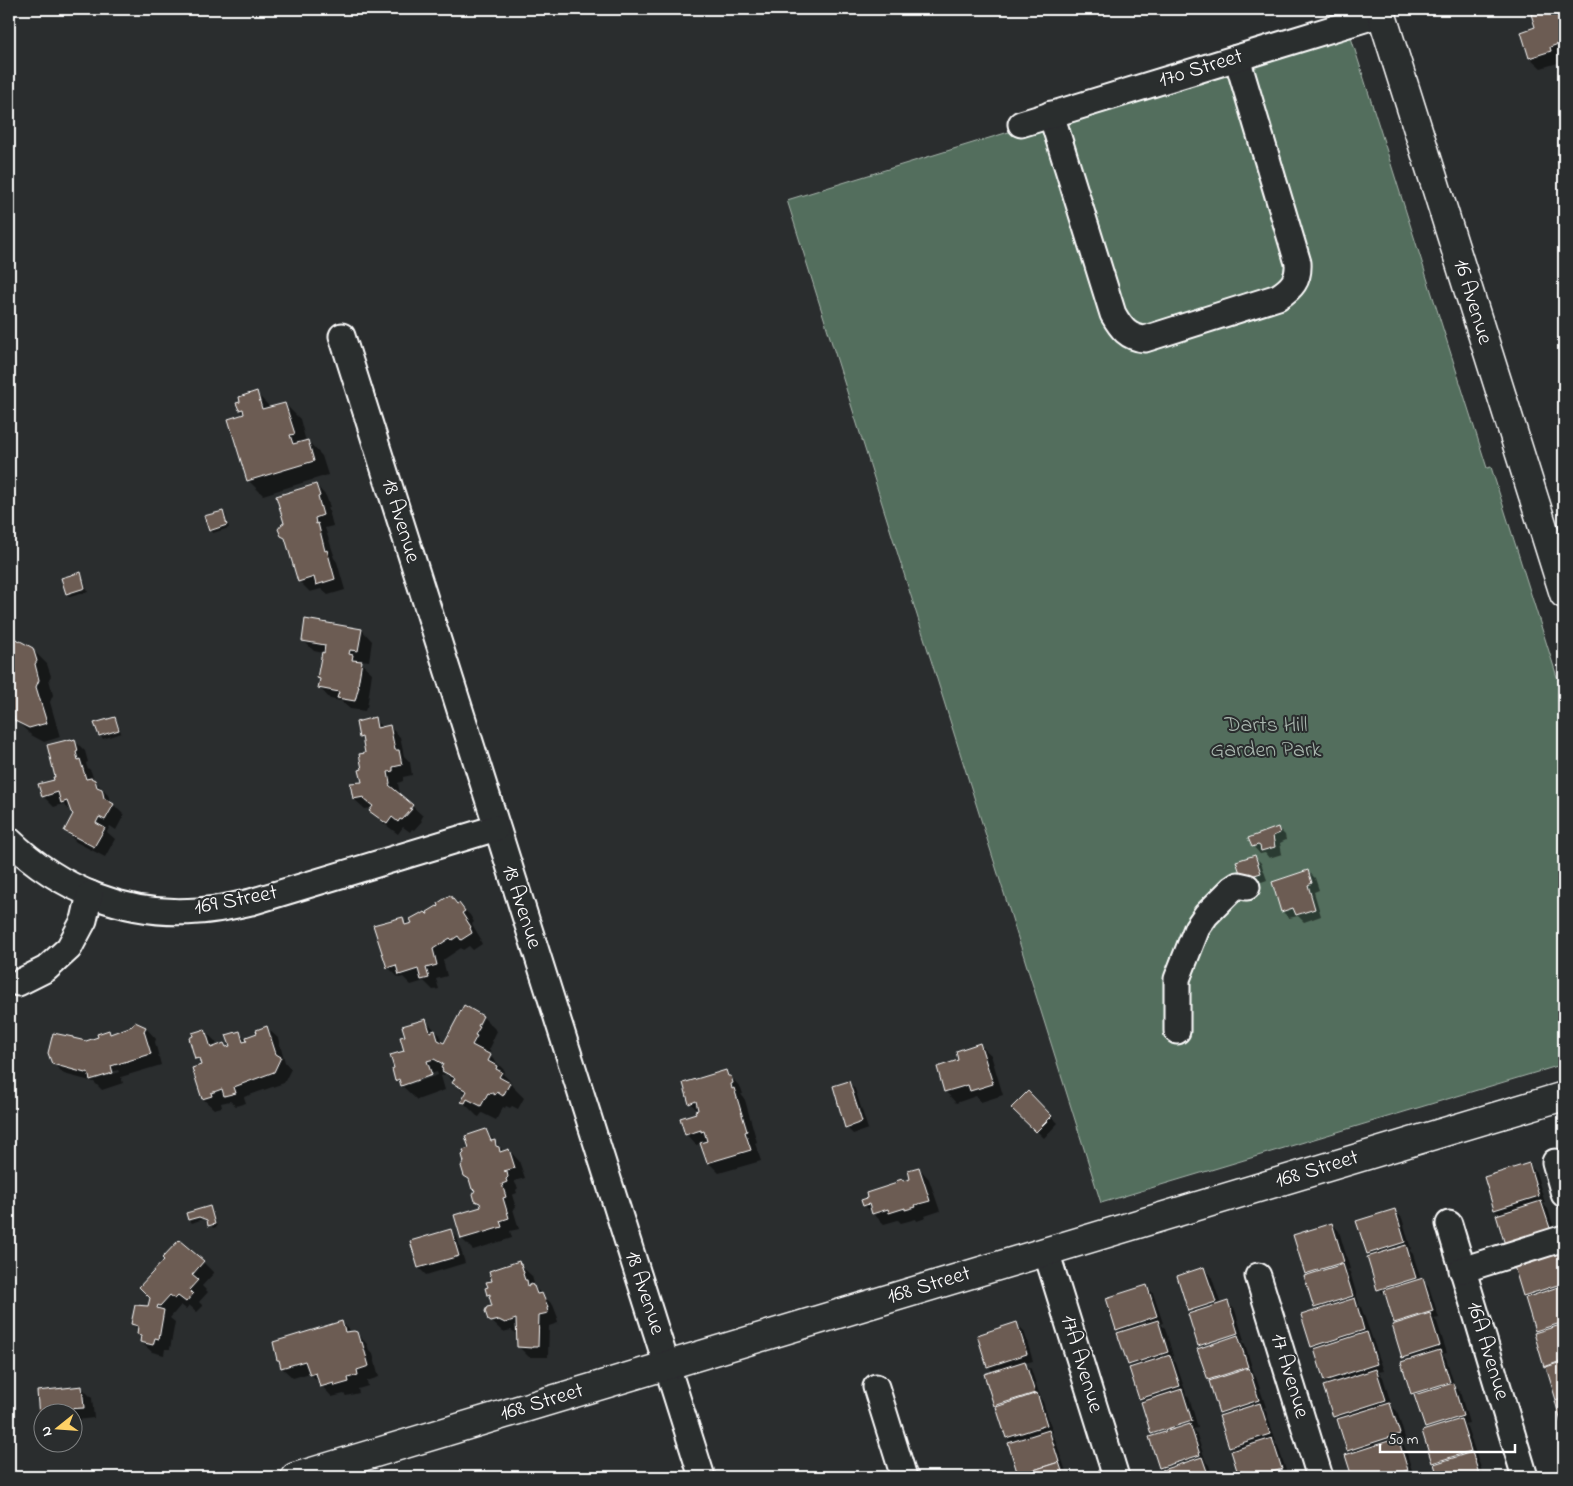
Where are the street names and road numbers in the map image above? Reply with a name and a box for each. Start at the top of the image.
street label: 170 Street [1155,41,1248,97]
street label: 16 Avenue [1444,255,1500,349]
street label: 18 Avenue [372,475,428,567]
street label: 18 Avenue [492,861,550,953]
street label: 169 Street [192,877,281,925]
street label: 168 Street [1271,1142,1363,1198]
street label: 18 Avenue [615,1247,673,1339]
street label: 168 Street [883,1258,975,1314]
street label: 16A Avenue [1457,1298,1517,1404]
street label: 17A Avenue [1051,1311,1111,1417]
street label: 17 Avenue [1261,1330,1317,1423]
street label: 168 Street [496,1375,588,1431]

